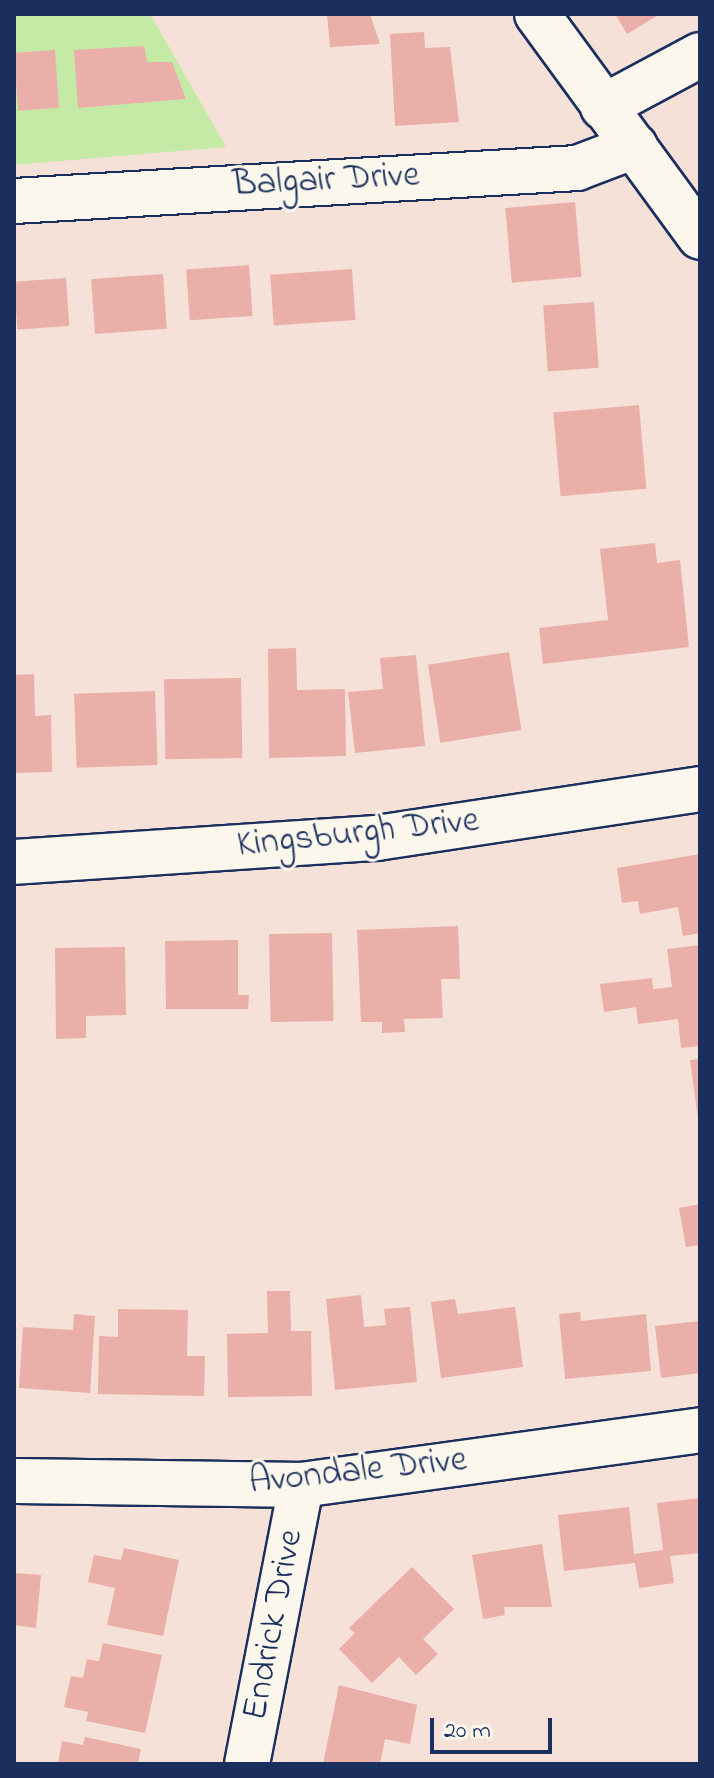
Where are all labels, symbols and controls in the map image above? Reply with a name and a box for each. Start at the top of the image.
street label: Balgair Drive [231,155,421,207]
street label: Kingsburgh Drive [235,800,481,868]
street label: Avondale Drive [247,1439,469,1505]
street label: Endrick Drive [234,1526,314,1724]
scale bar [434,1702,556,1752]
text: 20 m [444,1714,491,1749]

